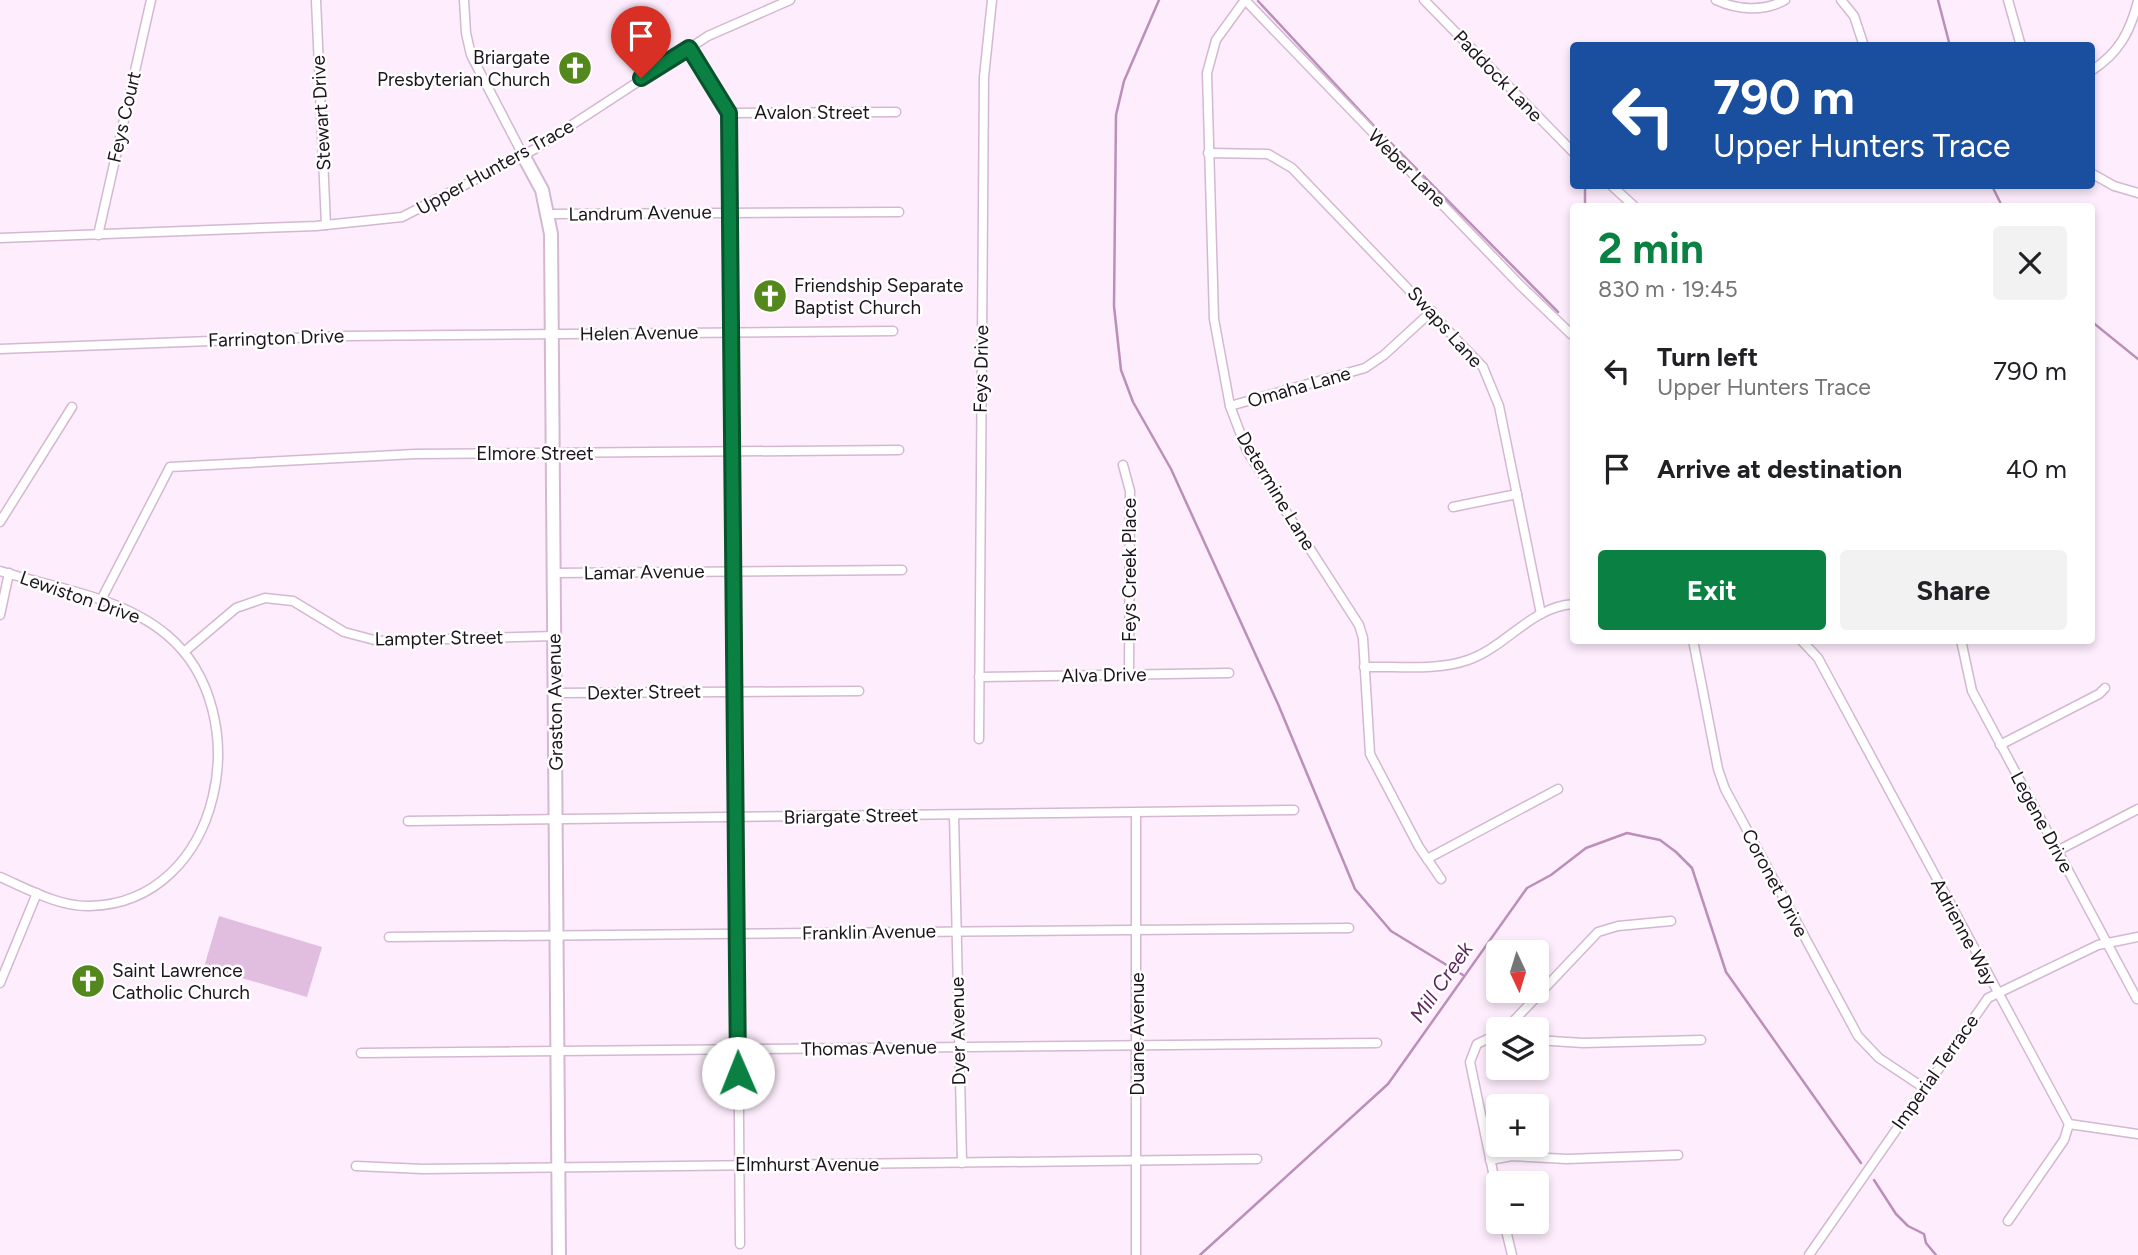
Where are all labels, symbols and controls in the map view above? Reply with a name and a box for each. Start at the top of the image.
pin [611,6,671,78]
icon: arrive [622,17,660,55]
street label: Paddock Lane [1449,25,1547,127]
place label: Briargate Presbyterian Church [377,46,550,91]
church icon: Briargate Presbyterian Church [556,49,594,87]
street label: Stewart Drive [306,55,336,171]
text: 790 m [1713,67,1855,126]
street label: Feys Court [102,69,146,165]
icon: left [1598,70,1689,161]
street label: Avalon Street [754,101,870,124]
street label: Upper Hunters Trace [412,114,578,220]
street label: Weber Lane [1363,124,1451,212]
text: Upper Hunters Trace [1713,127,2011,165]
street label: Landrum Avenue [568,200,712,226]
text: 2 min [1598,223,1704,274]
button: close [1993,226,2067,300]
place label: Friendship Separate Baptist Church [794,274,963,319]
text: 830 m · 19:45 [1598,275,1738,303]
church icon: Friendship Separate Baptist Church [751,277,789,315]
street label: Swaps Lane [1403,282,1487,372]
street label: Helen Avenue [579,320,699,346]
street label: Farrington Drive [207,324,345,352]
street label: Feys Drive [969,325,993,413]
text: Turn left [1657,341,1758,373]
icon: left [1598,352,1636,390]
text: 790 m [1993,355,2067,387]
street label: Omaha Lane [1245,361,1353,413]
text: Upper Hunters Trace [1657,373,1871,401]
street label: Determine Lane [1232,428,1320,554]
street label: Elmore Street [476,442,594,465]
icon: arrive [1598,450,1636,488]
text: Arrive at destination [1657,453,1902,485]
text: 40 m [2006,453,2067,485]
street label: Feys Creek Place [1118,498,1141,642]
button: Exit [1598,550,1826,630]
button: Share [1840,550,2067,630]
street label: Lamar Avenue [583,559,705,585]
street label: Lewiston Drive [17,566,143,628]
street label: Lampter Street [374,625,504,651]
street label: Graston Avenue [542,633,568,771]
street label: Alva Drive [1061,663,1147,687]
street label: Dexter Street [587,680,701,704]
street label: Legene Drive [2006,767,2078,877]
street label: Briargate Street [783,803,919,829]
street label: Coronet Drive [1737,825,1813,941]
street label: Adrienne Way [1926,874,2002,990]
street label: Franklin Avenue [802,919,936,945]
water label: Mill Creek [1404,936,1478,1027]
north arrow [1486,940,1549,1003]
map controls [1486,940,1549,1234]
place label: Saint Lawrence Catholic Church [112,959,250,1004]
church icon: Saint Lawrence Catholic Church [69,962,107,1000]
street label: Duane Avenue [1126,972,1149,1096]
street label: Dyer Avenue [946,977,970,1085]
street label: Imperial Terrace [1887,1010,1983,1134]
button: layers [1486,1017,1549,1080]
street label: Thomas Avenue [801,1035,937,1061]
position arrow [701,1036,775,1110]
button: + [1486,1094,1549,1157]
street label: Elmhurst Avenue [735,1153,879,1176]
button: − [1486,1171,1549,1234]

